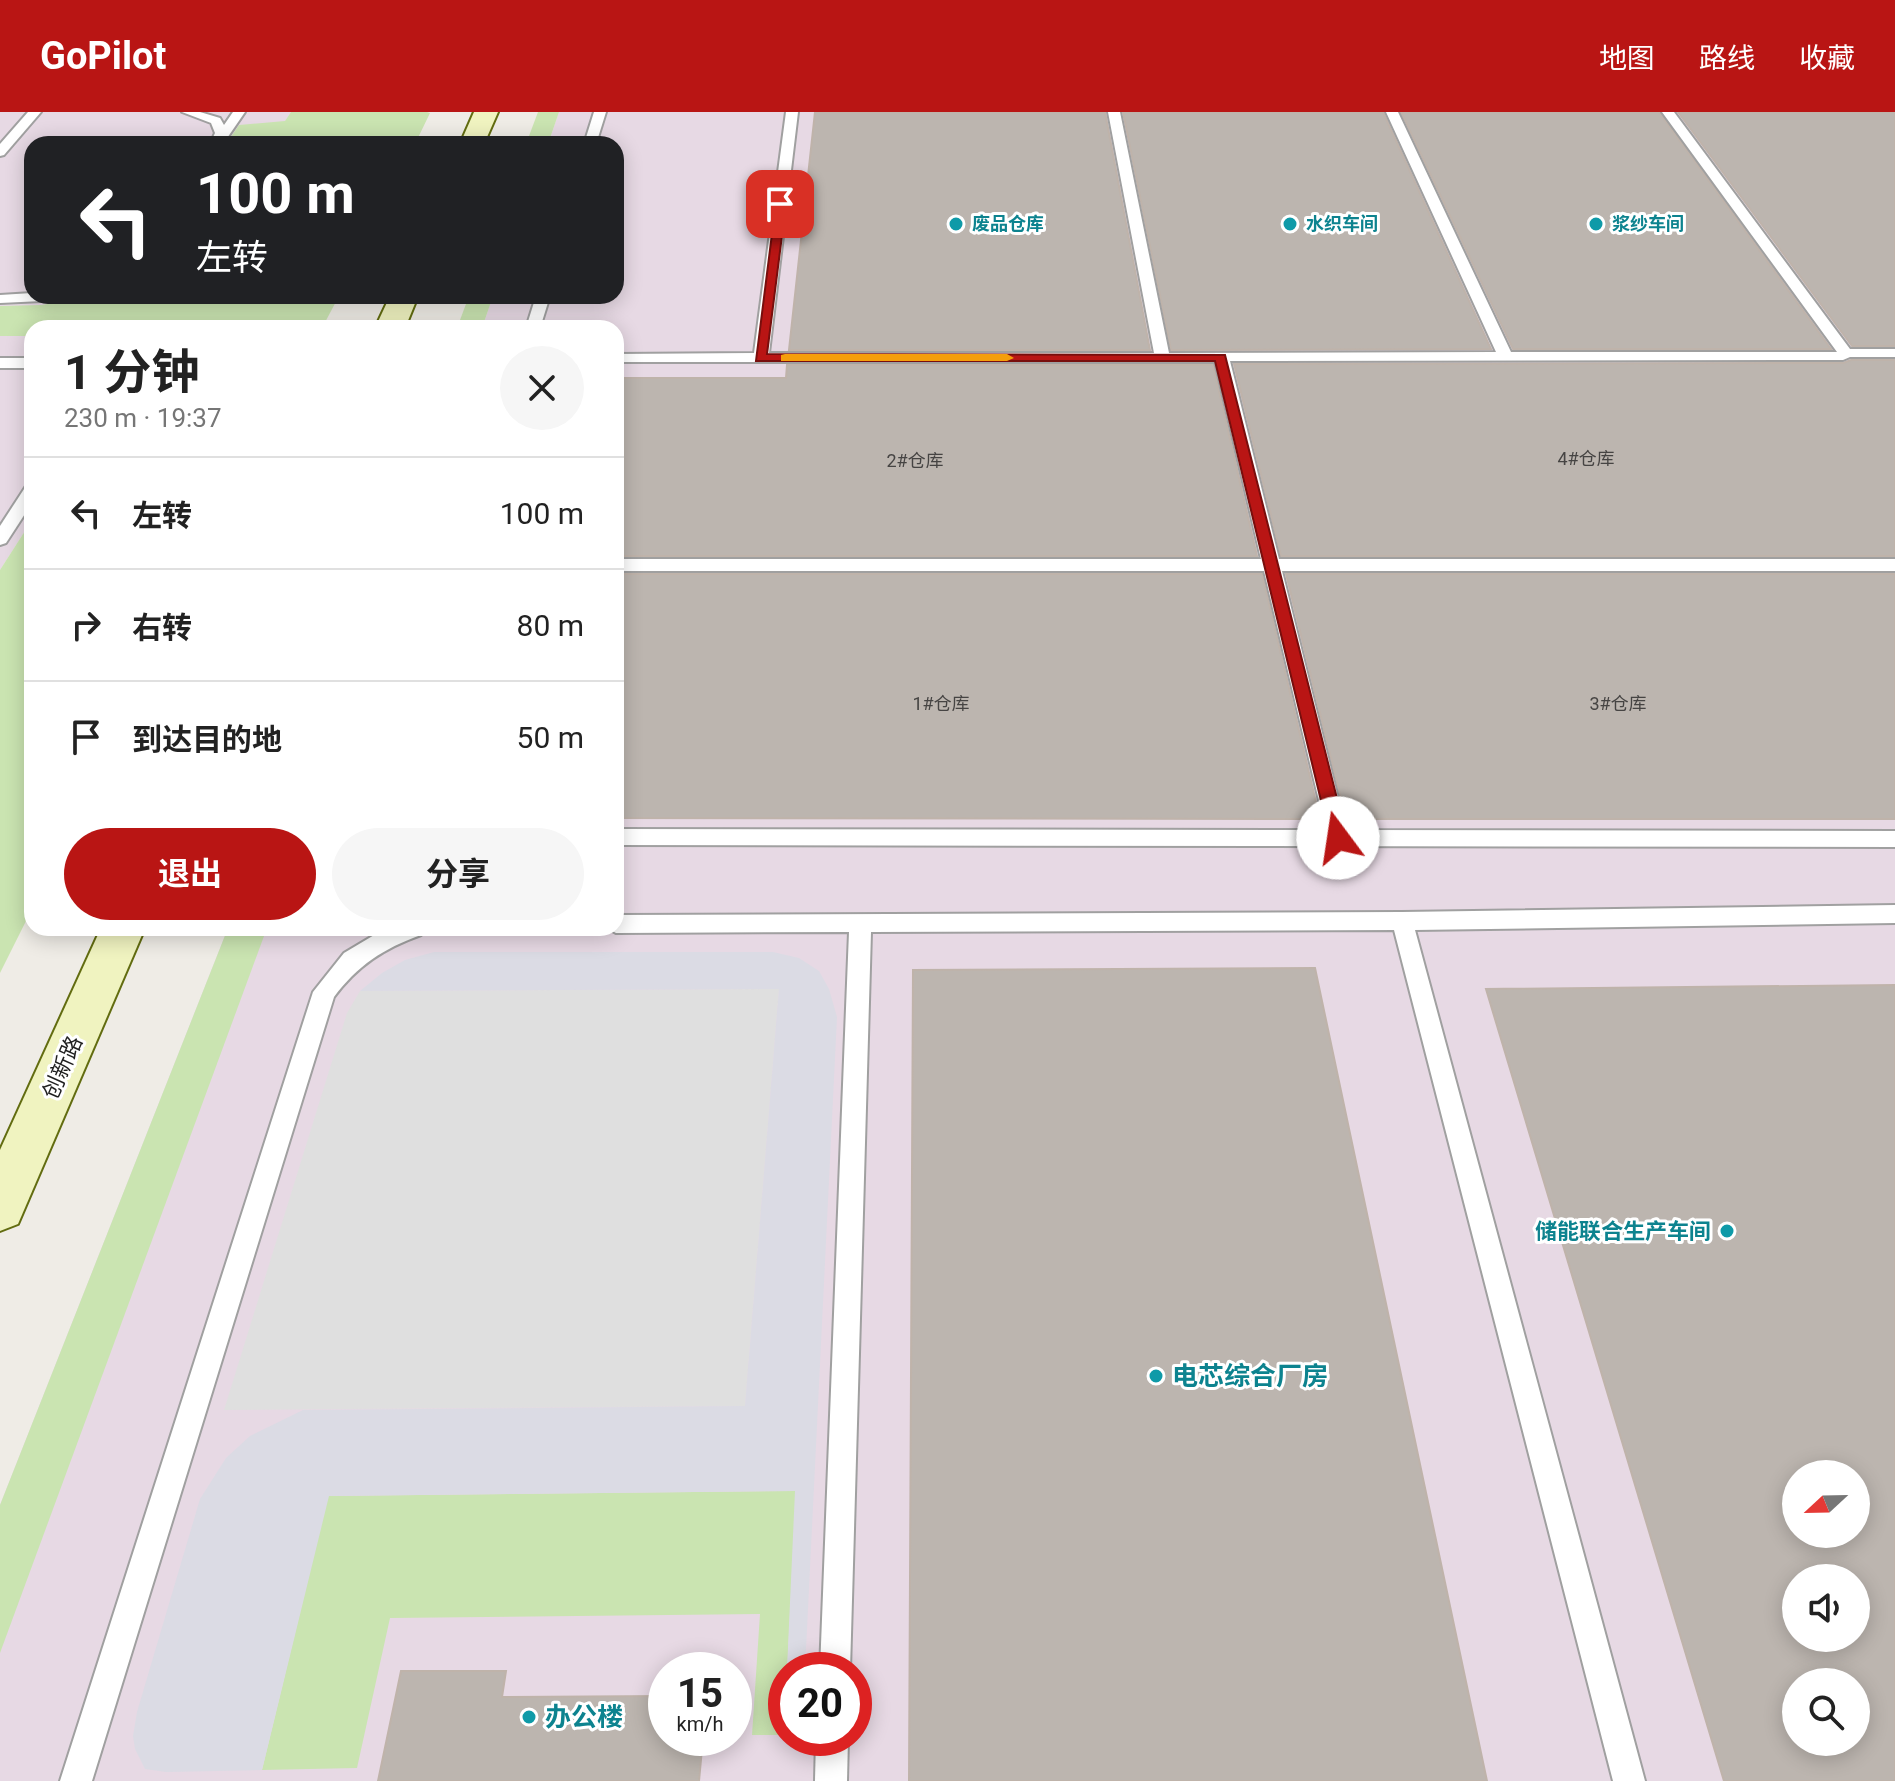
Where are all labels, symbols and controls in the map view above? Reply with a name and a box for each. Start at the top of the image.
text: GoPilot [40,34,166,78]
text: 地图 [1599,42,1655,75]
text: 路线 [1699,42,1755,75]
text: 收藏 [1799,42,1855,75]
text: 100 m [196,161,355,227]
icon: left [64,168,168,272]
pin [746,170,814,238]
icon: arrive [758,182,802,226]
place label: 废品仓库 [972,213,1044,234]
place label: 水织车间 [1306,213,1378,234]
place label: 浆纱车间 [1612,213,1684,234]
marker: 废品仓库 [947,215,965,233]
marker: 水织车间 [1281,215,1299,233]
marker: 浆纱车间 [1587,215,1605,233]
text: 左转 [196,237,268,279]
text: 1 分钟 [64,344,199,401]
button: close [500,346,584,430]
text: 230 m · 19:37 [64,403,222,433]
house number: 4#仓库 [1557,448,1615,469]
house number: 2#仓库 [886,450,944,471]
icon: left [64,491,108,535]
text: 100 m [500,496,584,531]
text: 左转 [132,498,192,533]
icon: right [64,603,108,647]
text: 80 m [517,608,584,643]
text: 右转 [132,610,192,645]
house number: 1#仓库 [912,693,970,714]
house number: 3#仓库 [1589,693,1647,714]
icon: arrive [64,715,108,759]
text: 50 m [517,720,584,755]
text: 到达目的地 [132,722,282,757]
position arrow [1296,796,1380,880]
button: 退出 [64,828,316,920]
button: 分享 [332,828,584,920]
street label: 创新路 [38,1032,87,1102]
place label: 储能联合生产车间 [1535,1219,1711,1244]
marker: 储能联合生产车间 [1718,1222,1736,1240]
place label: 电芯综合厂房 [1172,1361,1328,1391]
marker: 电芯综合厂房 [1147,1367,1165,1385]
north arrow [1782,1460,1870,1548]
map controls [1782,1460,1870,1756]
button: sound [1782,1564,1870,1652]
speed limit sign: 20 [768,1652,872,1756]
button: search [1782,1668,1870,1756]
text: 15 [677,1670,723,1717]
place label: 办公楼 [545,1702,623,1732]
marker: 办公楼 [520,1708,538,1726]
text: km/h [677,1712,723,1736]

